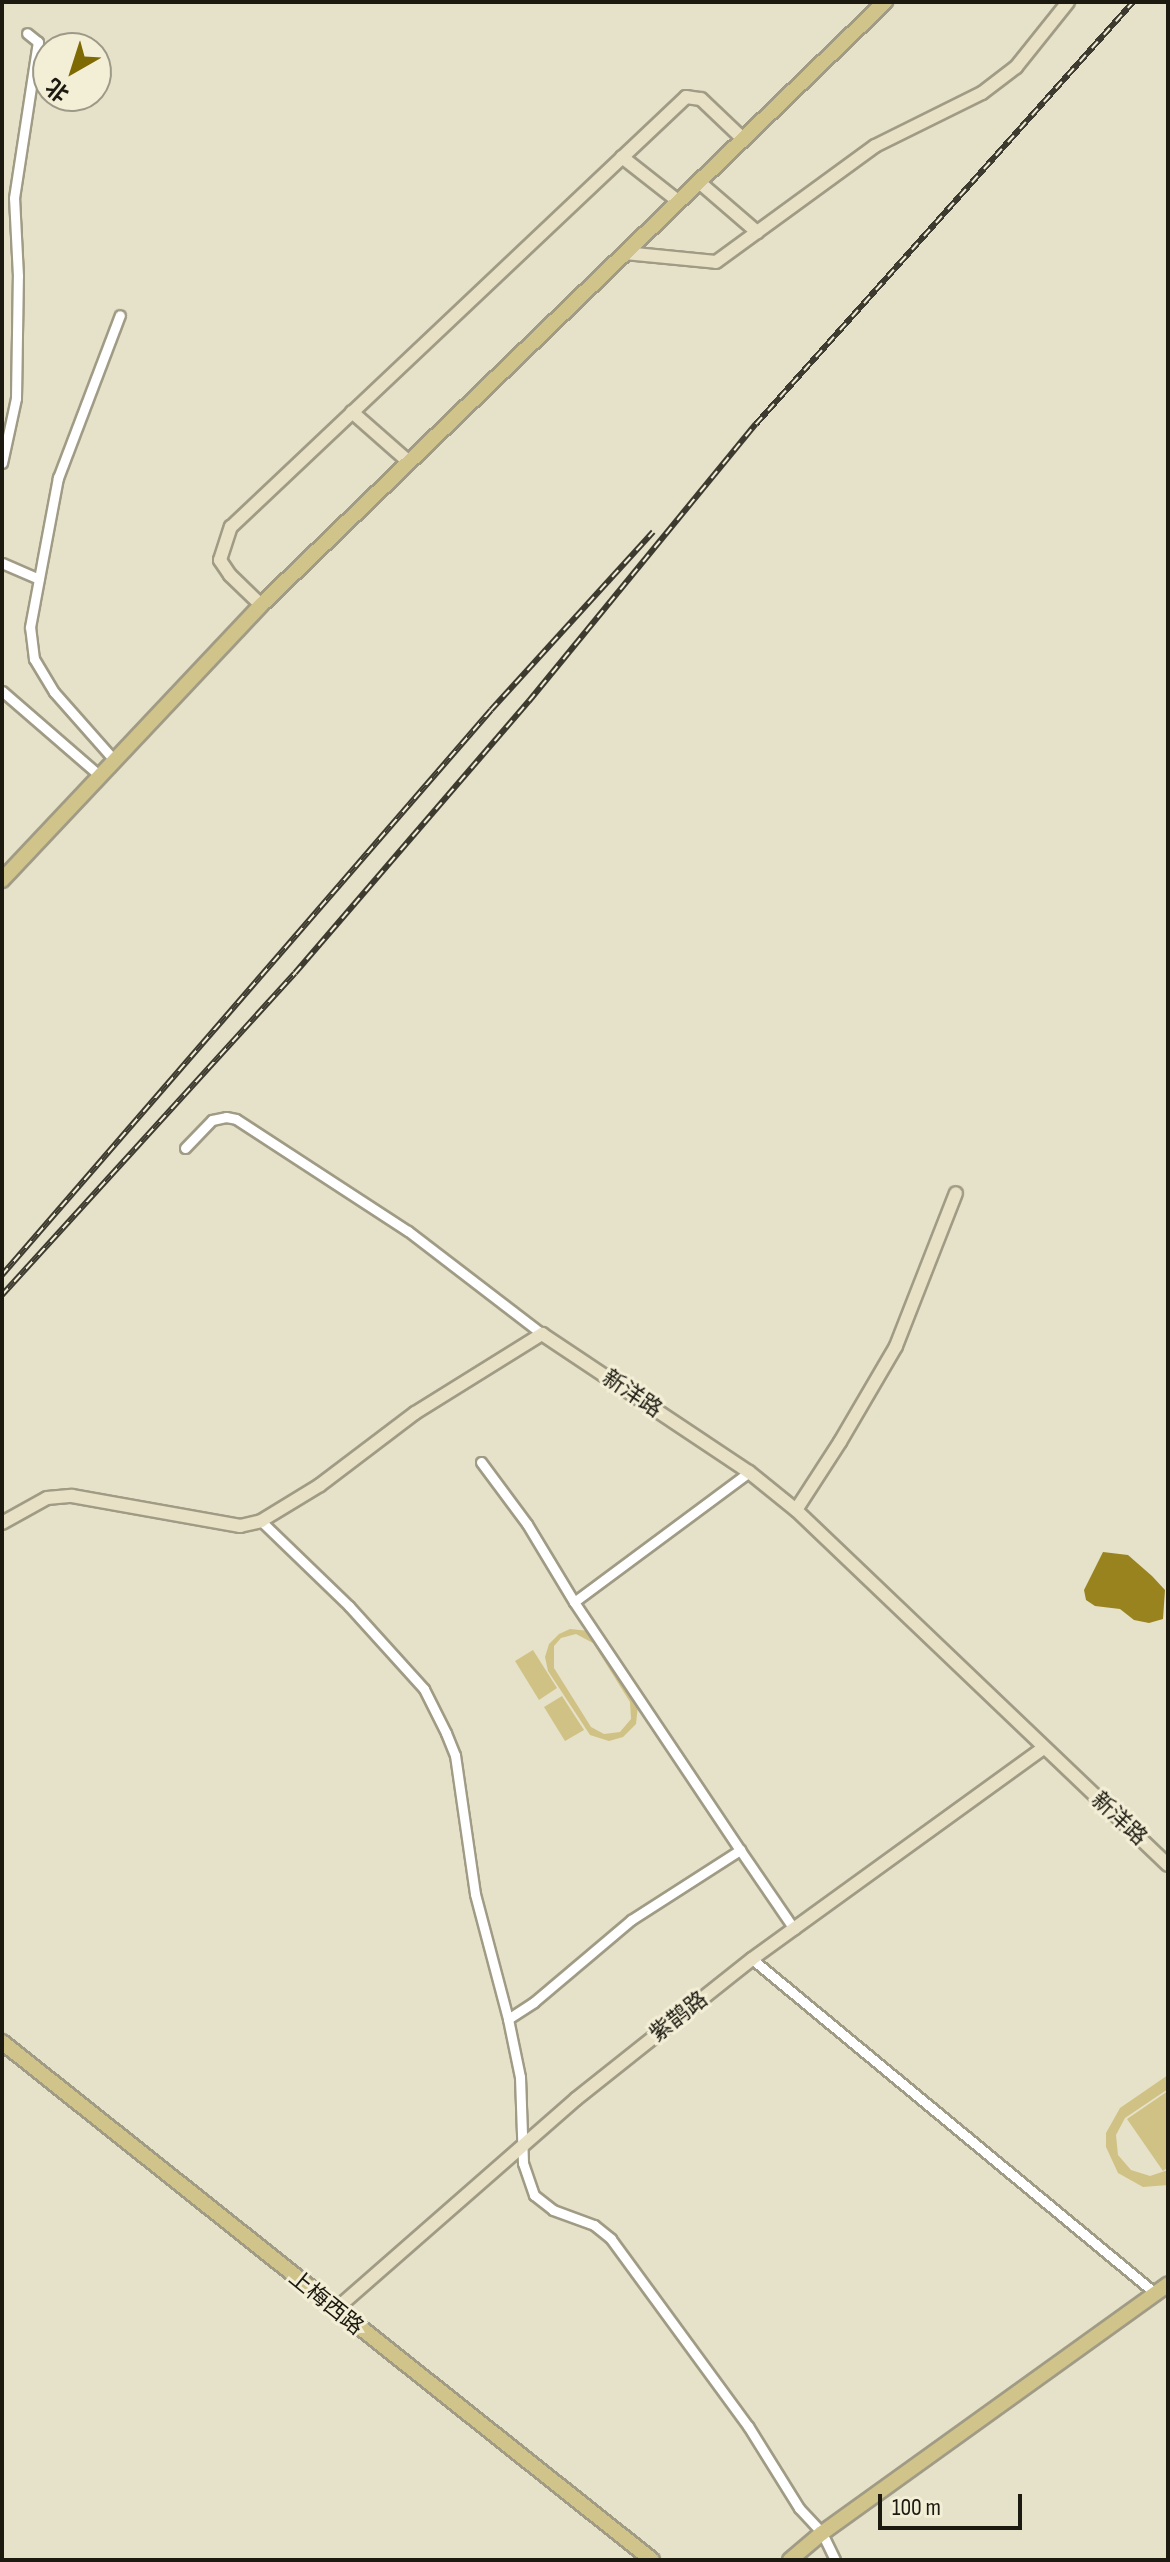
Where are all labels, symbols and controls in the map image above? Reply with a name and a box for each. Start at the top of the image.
north arrow [32,32,112,112]
text: 北 [41,72,75,107]
street label: 新洋路 [597,1365,667,1423]
street label: 新洋路 [1086,1787,1152,1851]
street label: 紫鹊路 [645,1986,713,2048]
street label: 上梅西路 [283,2265,369,2341]
scale bar [882,2478,1026,2528]
text: 100 m [892,2493,941,2522]

